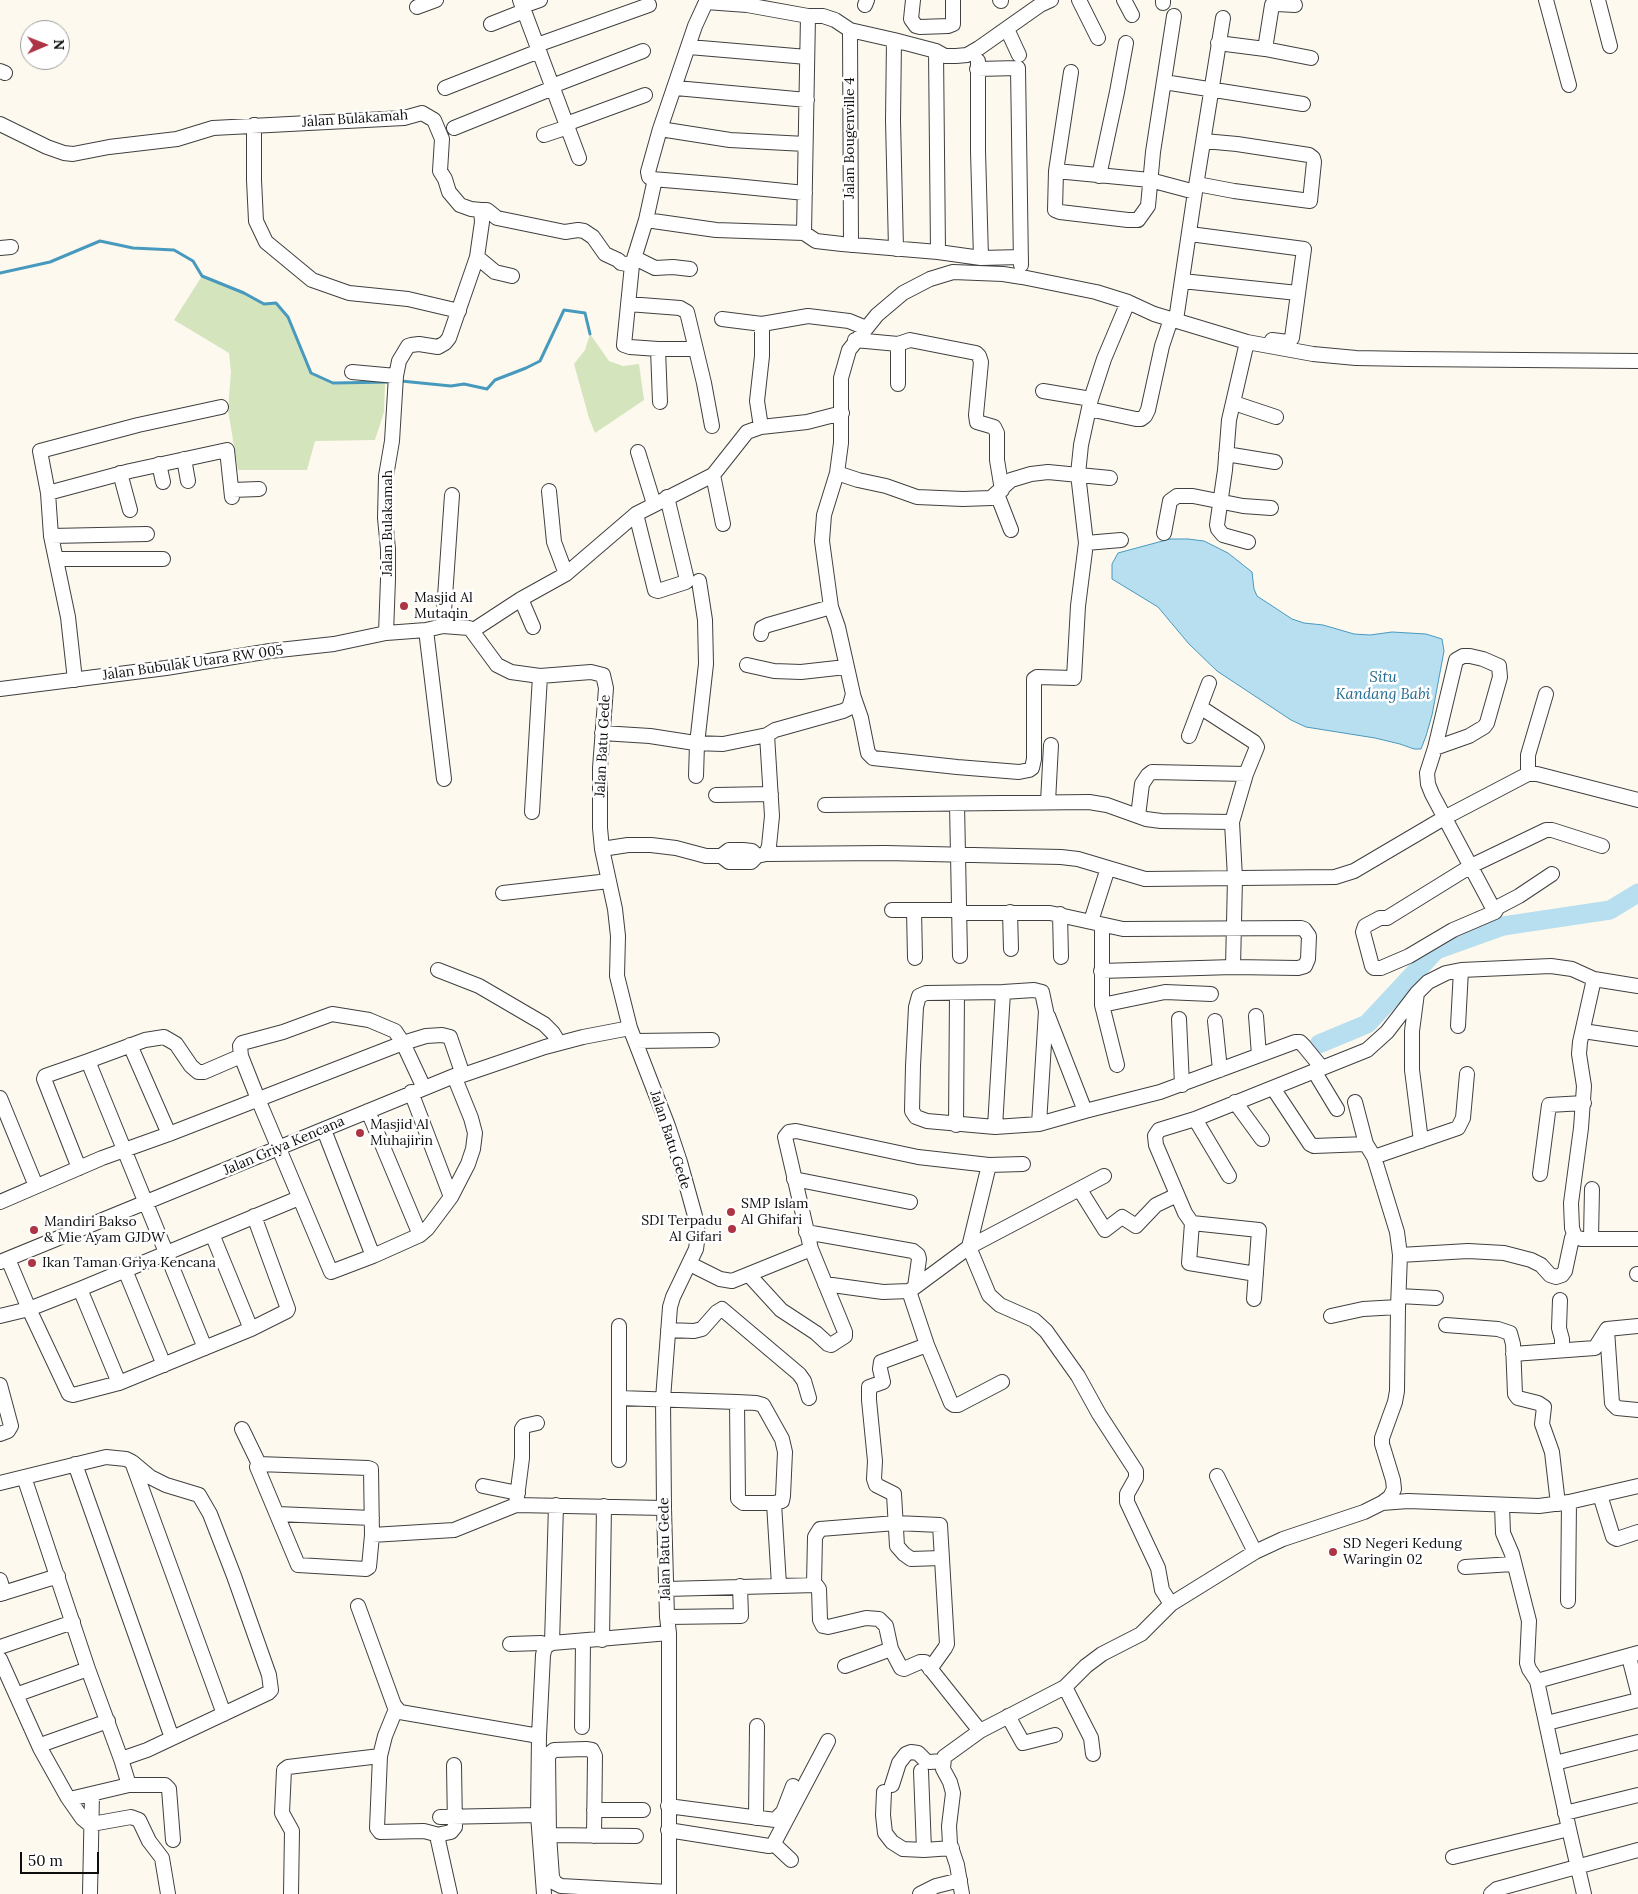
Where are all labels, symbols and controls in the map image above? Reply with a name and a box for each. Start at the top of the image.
north arrow [20,20,70,70]
text: N [50,39,68,50]
street label: Jalan Bougenville 4 [842,77,858,199]
street label: Jalan Bulakamah [301,107,409,131]
street label: Jalan Bulakamah [380,470,396,576]
place label: Masjid Al Mutaqin [414,590,473,622]
marker: Masjid Al Mutaqin [398,600,410,612]
street label: Jalan Bubulak Utara RW 005 [102,642,284,684]
water label: Situ Kandang Babi [1336,669,1430,704]
street label: Jalan Batu Gede [592,694,614,798]
street label: Jalan Batu Gede [646,1088,694,1192]
street label: Jalan Griya Kencana [221,1113,347,1179]
place label: Masjid Al Muhajirin [370,1117,433,1150]
marker: Masjid Al Muhajirin [354,1127,366,1139]
place label: SMP Islam Al Ghifari [741,1196,809,1228]
marker: SMP Islam Al Ghifari [725,1206,737,1218]
place label: SDI Terpadu Al Gifari [641,1213,722,1246]
place label: Mandiri Bakso & Mie Ayam GJDW [44,1214,165,1246]
marker: SDI Terpadu Al Gifari [726,1223,738,1235]
marker: Mandiri Bakso & Mie Ayam GJDW [28,1224,40,1236]
place label: Ikan Taman Griya Kencana [42,1255,216,1271]
marker: Ikan Taman Griya Kencana [26,1257,38,1269]
street label: Jalan Batu Gede [656,1497,674,1601]
place label: SD Negeri Kedung Waringin 02 [1343,1536,1462,1568]
marker: SD Negeri Kedung Waringin 02 [1327,1546,1339,1558]
scale bar [22,1842,101,1874]
text: 50 m [28,1851,63,1870]

